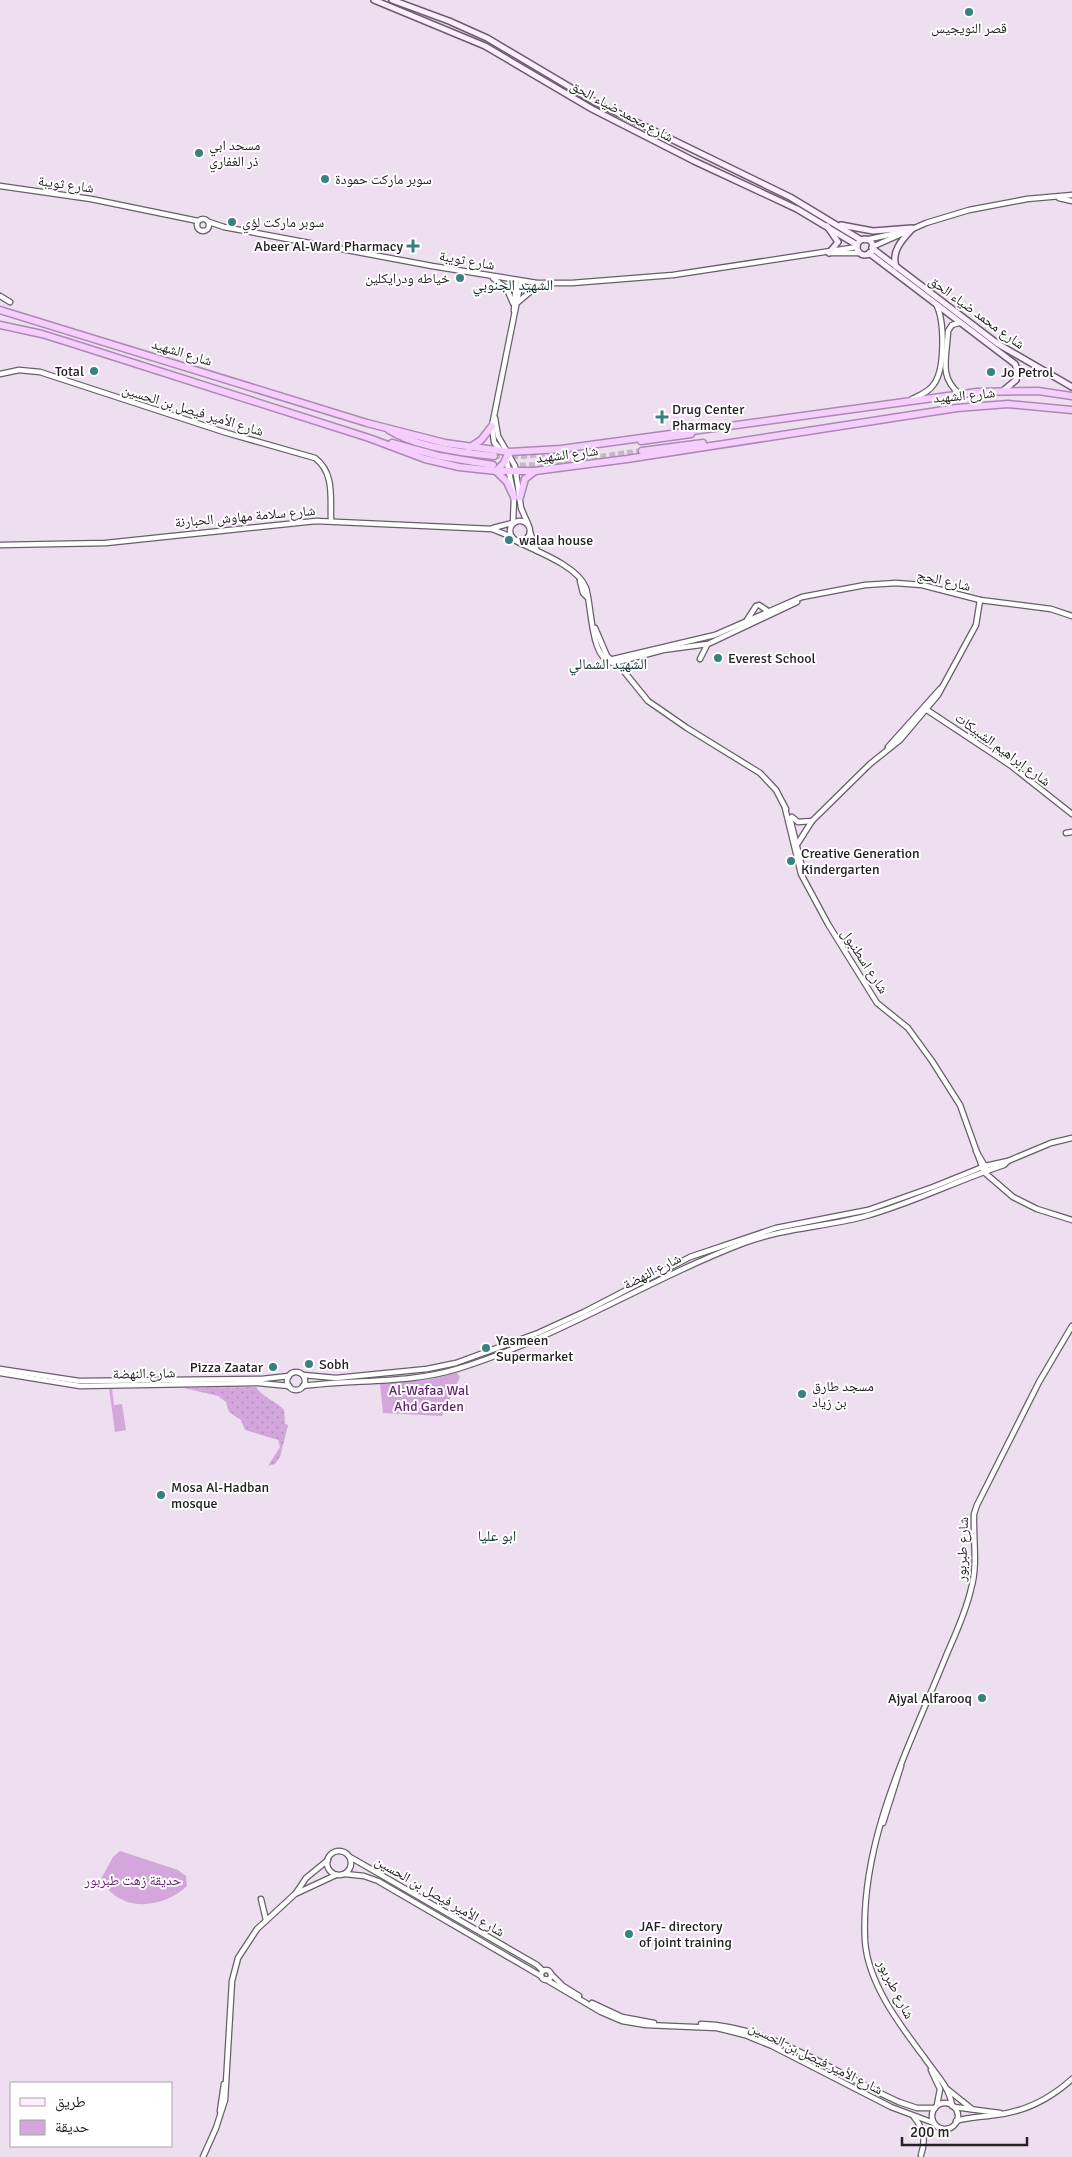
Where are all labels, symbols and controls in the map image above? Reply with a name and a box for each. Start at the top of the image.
marker: قصر النويجيس [963,6,975,18]
place label: قصر النويجيس [931,20,1007,37]
street label: شارع محمد ضياء الحق [567,77,676,147]
place label: مسحد ابي ذر الغفاري [209,137,261,173]
marker: مسحد ابي ذر الغفاري [193,147,205,159]
place label: سوبر ماركت حمودة [335,171,432,188]
street label: شارع ثويبة [37,172,95,198]
marker: سوبر ماركت حمودة [319,173,331,185]
place label: سوبر ماركت لؤي [242,214,324,234]
marker: سوبر ماركت لؤي [226,216,238,228]
place label: Abeer Al-Ward Pharmacy [254,238,403,255]
marker: Abeer Al-Ward Pharmacy [407,240,419,252]
street label: شارع ثويبة [438,247,496,275]
place label: خياطه ودرايكلين [365,270,450,287]
marker: خياطه ودرايكلين [454,272,466,284]
street label: شارع محمد ضياء الحق [925,272,1028,354]
district label: الشهيد الجنوبي [473,276,553,297]
street label: شارع الشهيد [149,335,214,371]
place label: Total [55,363,84,380]
place label: Jo Petrol [1001,364,1053,381]
marker: Total [88,365,100,377]
marker: Jo Petrol [985,366,997,378]
street label: شارع الأمير فيصل بن الحسين [120,381,266,441]
street label: شارع الشهيد [932,384,996,408]
place label: Drug Center Pharmacy [672,401,745,434]
marker: Drug Center Pharmacy [656,411,668,423]
street label: شارع الشهيد [535,442,599,468]
street label: شارع سلامة مهاوش الحبارنة [174,502,316,532]
place label: walaa house [519,532,593,549]
marker: walaa house [503,534,515,546]
street label: شارع الحج [915,566,972,596]
place label: Everest School [728,650,816,667]
marker: Everest School [712,652,724,664]
district label: الشهيد الشمالي [569,655,647,676]
street label: شارع إبراهيم الشبيكات [951,709,1054,791]
place label: Creative Generation Kindergarten [801,845,920,878]
marker: Creative Generation Kindergarten [785,855,797,867]
street label: شارع اسطنبول [836,926,892,998]
street label: شارع النهضة [620,1250,684,1294]
place label: Yasmeen Supermarket [496,1332,573,1365]
marker: Yasmeen Supermarket [480,1342,492,1354]
place label: Sobh [319,1356,349,1373]
marker: Sobh [303,1358,315,1370]
place label: Pizza Zaatar [190,1359,264,1376]
marker: Pizza Zaatar [267,1361,279,1373]
street label: شارع النهضة [113,1364,175,1384]
place label: مسجد طارق بن زياد [812,1378,874,1411]
park label: Al-Wafaa Wal Ahd Garden [389,1382,469,1415]
marker: مسجد طارق بن زياد [796,1388,808,1400]
place label: Mosa Al-Hadban mosque [171,1479,269,1512]
marker: Mosa Al-Hadban mosque [155,1489,167,1501]
street label: شارع طبربور [953,1516,973,1583]
district label: ابو عليا [478,1527,516,1545]
place label: Ajyal Alfarooq [888,1690,972,1707]
marker: Ajyal Alfarooq [976,1692,988,1704]
street label: شارع الأمير فيصل بن الحسين [371,1852,508,1941]
park label: حديقة زهت طبربور [84,1872,182,1889]
place label: JAF- directory of joint training [639,1918,732,1951]
marker: JAF- directory of joint training [623,1928,635,1940]
street label: شارع طبربور [872,1956,918,2022]
street label: شارع الأمير فيصل بن الحسين [746,2019,886,2099]
legend [10,2082,172,2147]
text: طريق [55,2093,86,2112]
scale bar [902,2114,1027,2146]
text: حديقة [55,2118,90,2136]
text: 200 m [910,2123,950,2141]

